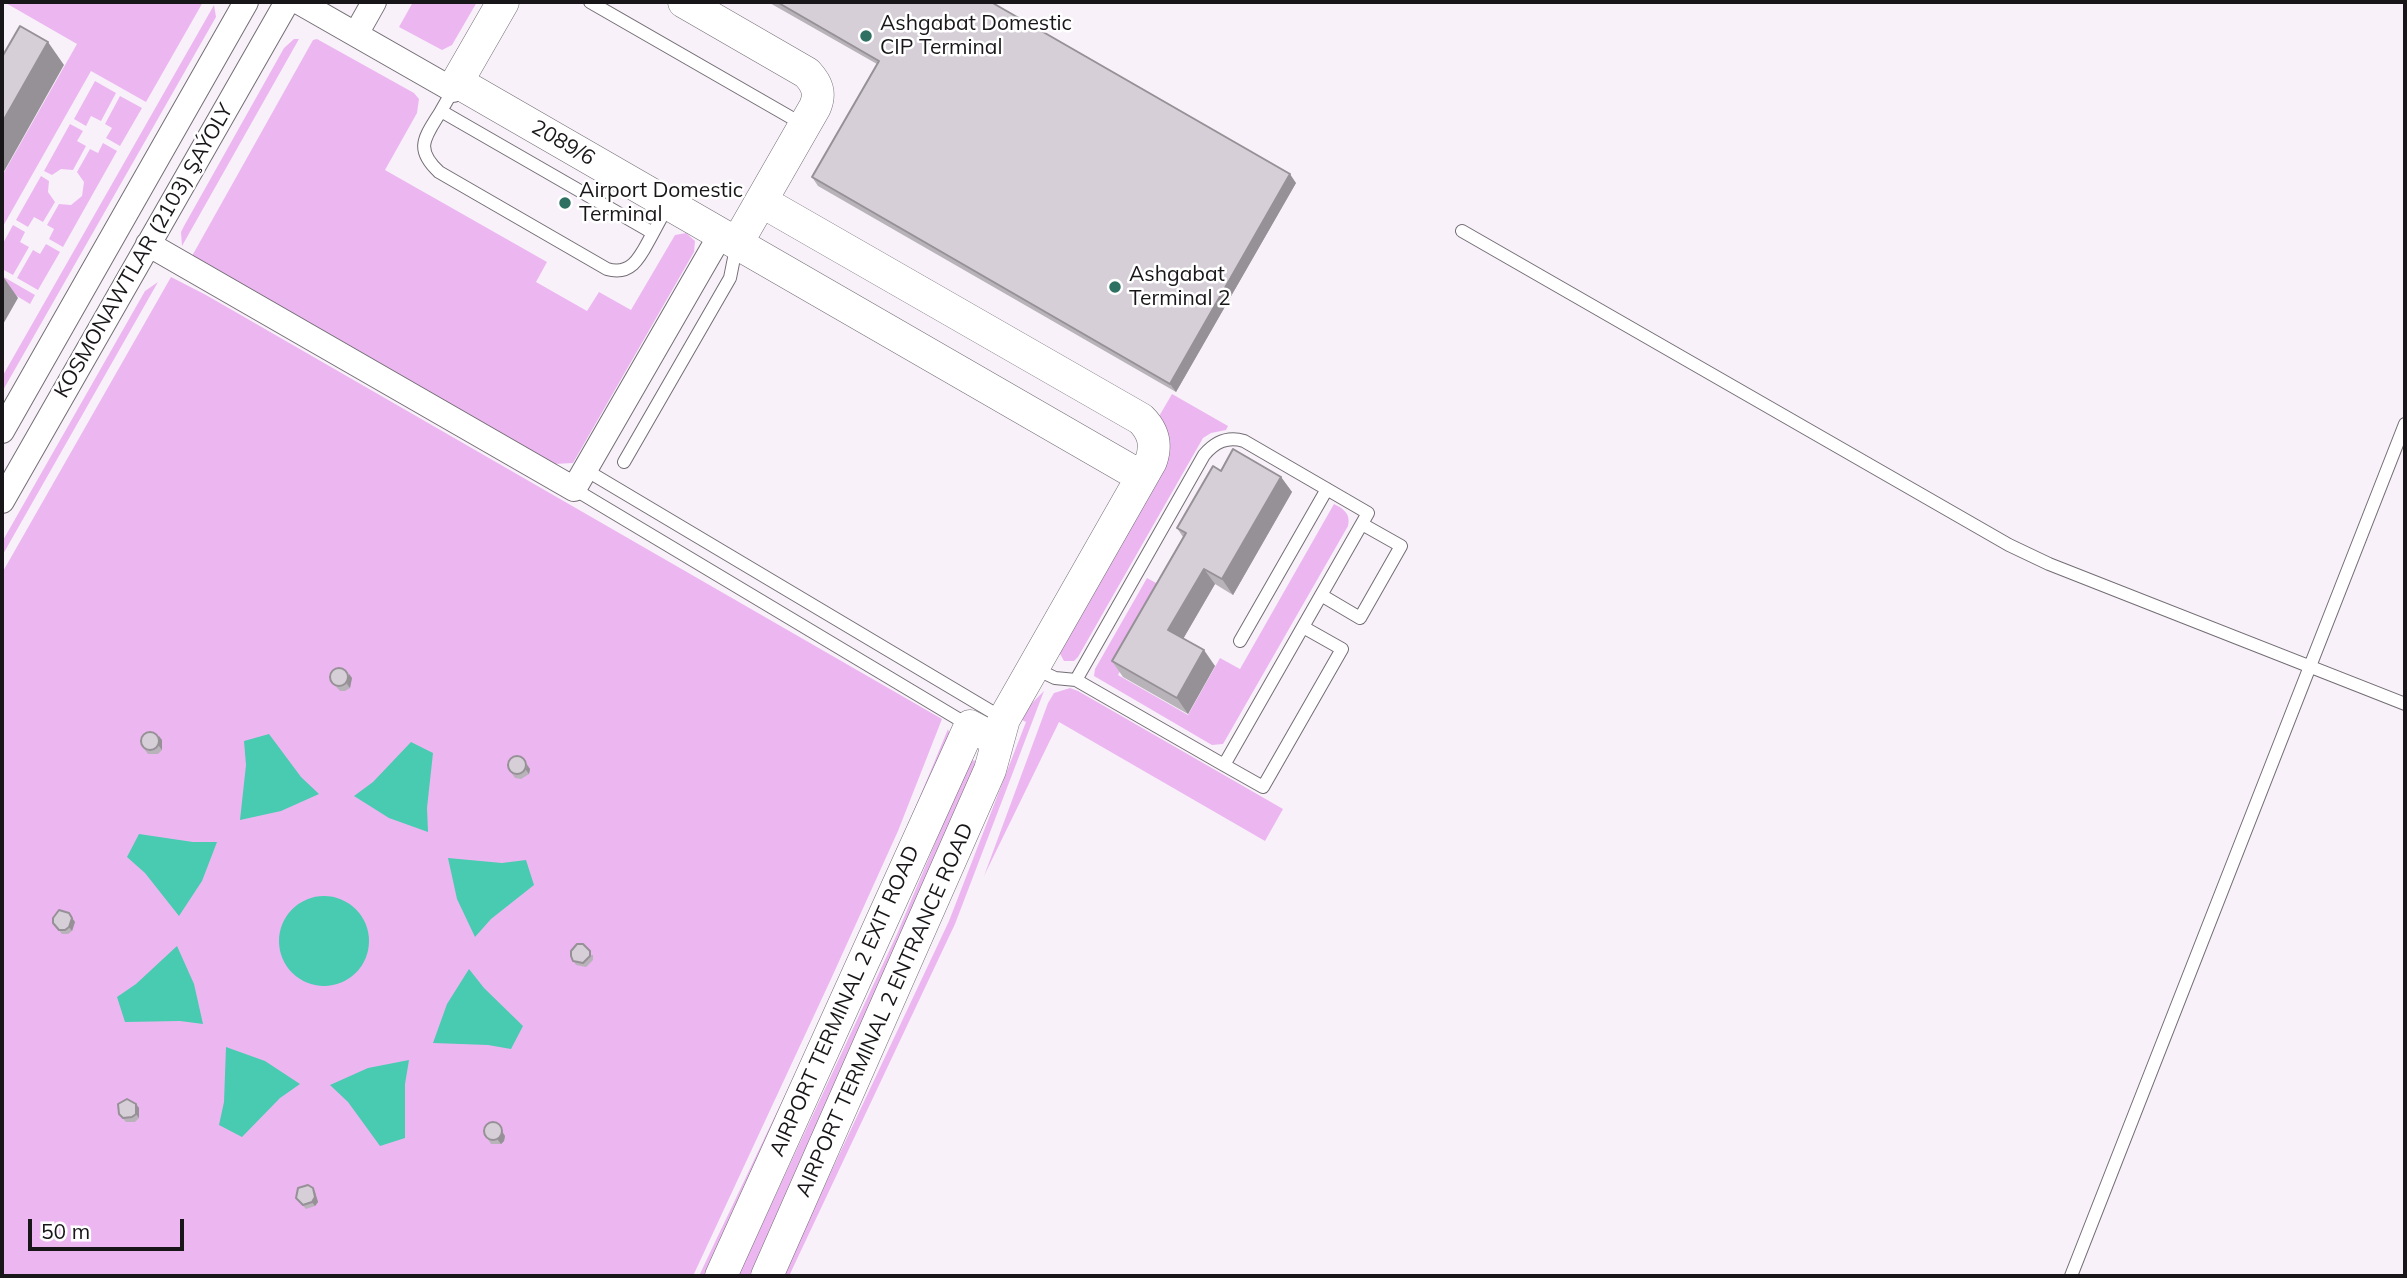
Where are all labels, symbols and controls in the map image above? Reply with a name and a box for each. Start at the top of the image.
place label: Ashgabat Domestic CIP Terminal [880,11,1072,61]
marker: Ashgabat Domestic CIP Terminal [858,28,874,44]
street label: KOSMONAWTLAR (2103) ŞAÝOLY [49,100,239,402]
street label: 2089/6 [527,115,599,171]
place label: Airport Domestic Terminal [579,178,743,228]
marker: Airport Domestic Terminal [557,195,573,211]
place label: Ashgabat Terminal 2 [1129,262,1231,312]
marker: Ashgabat Terminal 2 [1107,279,1123,295]
street label: AIRPORT TERMINAL 2 ENTRANCE ROAD [791,819,979,1201]
street label: AIRPORT TERMINAL 2 EXIT ROAD [765,842,925,1160]
scale bar [32,1204,187,1248]
text: 50 m [41,1218,90,1244]

